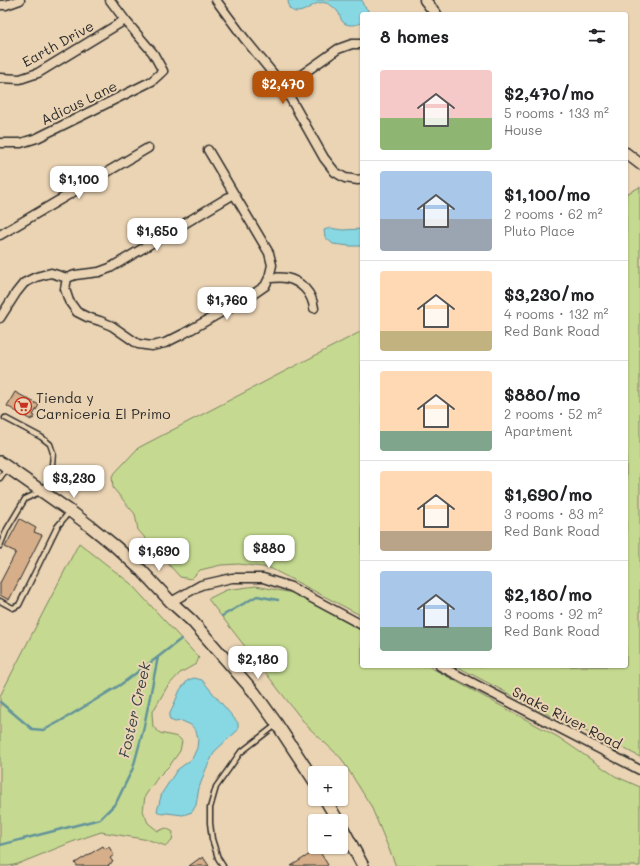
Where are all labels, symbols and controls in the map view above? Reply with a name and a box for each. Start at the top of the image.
street label: Earth Drive [18,16,97,71]
text: 8 homes [380,25,449,47]
icon: filters [586,25,608,47]
pin: $2,470 [250,71,316,105]
text: $2,470 [261,75,305,92]
street label: Adicus Lane [38,76,120,129]
text: $2,470/mo [504,82,594,104]
icon: home [412,86,460,134]
text: 5 rooms · 133 m² [504,104,609,121]
text: House [504,121,542,138]
pin: $1,100 [46,166,112,200]
text: $1,100 [59,170,99,187]
text: $1,100/mo [504,183,590,205]
icon: home [412,187,460,235]
text: 2 rooms · 62 m² [504,205,603,222]
pin: $1,650 [124,218,190,252]
text: $1,650 [136,222,178,239]
text: Pluto Place [504,222,575,239]
text: $3,230/mo [504,283,594,305]
pin: $1,760 [194,287,260,321]
icon: home [412,287,460,335]
text: $1,760 [206,291,248,308]
text: 4 rooms · 132 m² [504,305,609,322]
text: Red Bank Road [504,322,600,339]
text: $880/mo [504,383,580,405]
icon: home [412,387,460,435]
place label: Tienda y Carniceria El Primo [36,388,171,423]
supermarket icon: Tienda y Carniceria El Primo [13,396,33,416]
text: 2 rooms · 52 m² [504,405,602,422]
text: Apartment [504,422,573,439]
pin: $3,230 [41,465,107,499]
text: $3,230 [52,469,96,486]
text: $1,690/mo [504,483,592,505]
icon: home [412,487,460,535]
text: 3 rooms · 83 m² [504,505,603,522]
text: Red Bank Road [504,522,600,539]
pin: $880 [245,535,293,569]
pin: $1,690 [126,538,192,572]
text: $880 [253,539,285,556]
text: $1,690 [138,542,180,559]
text: $2,180/mo [504,583,592,605]
icon: home [412,587,460,635]
text: 3 rooms · 92 m² [504,605,603,622]
text: Red Bank Road [504,622,600,639]
pin: $2,180 [225,646,291,680]
text: $2,180 [237,650,279,667]
water label: Foster Creek [113,659,155,760]
street label: Snake River Road [509,682,625,753]
map controls [308,766,348,854]
button: + [308,766,348,806]
button: − [308,814,348,854]

